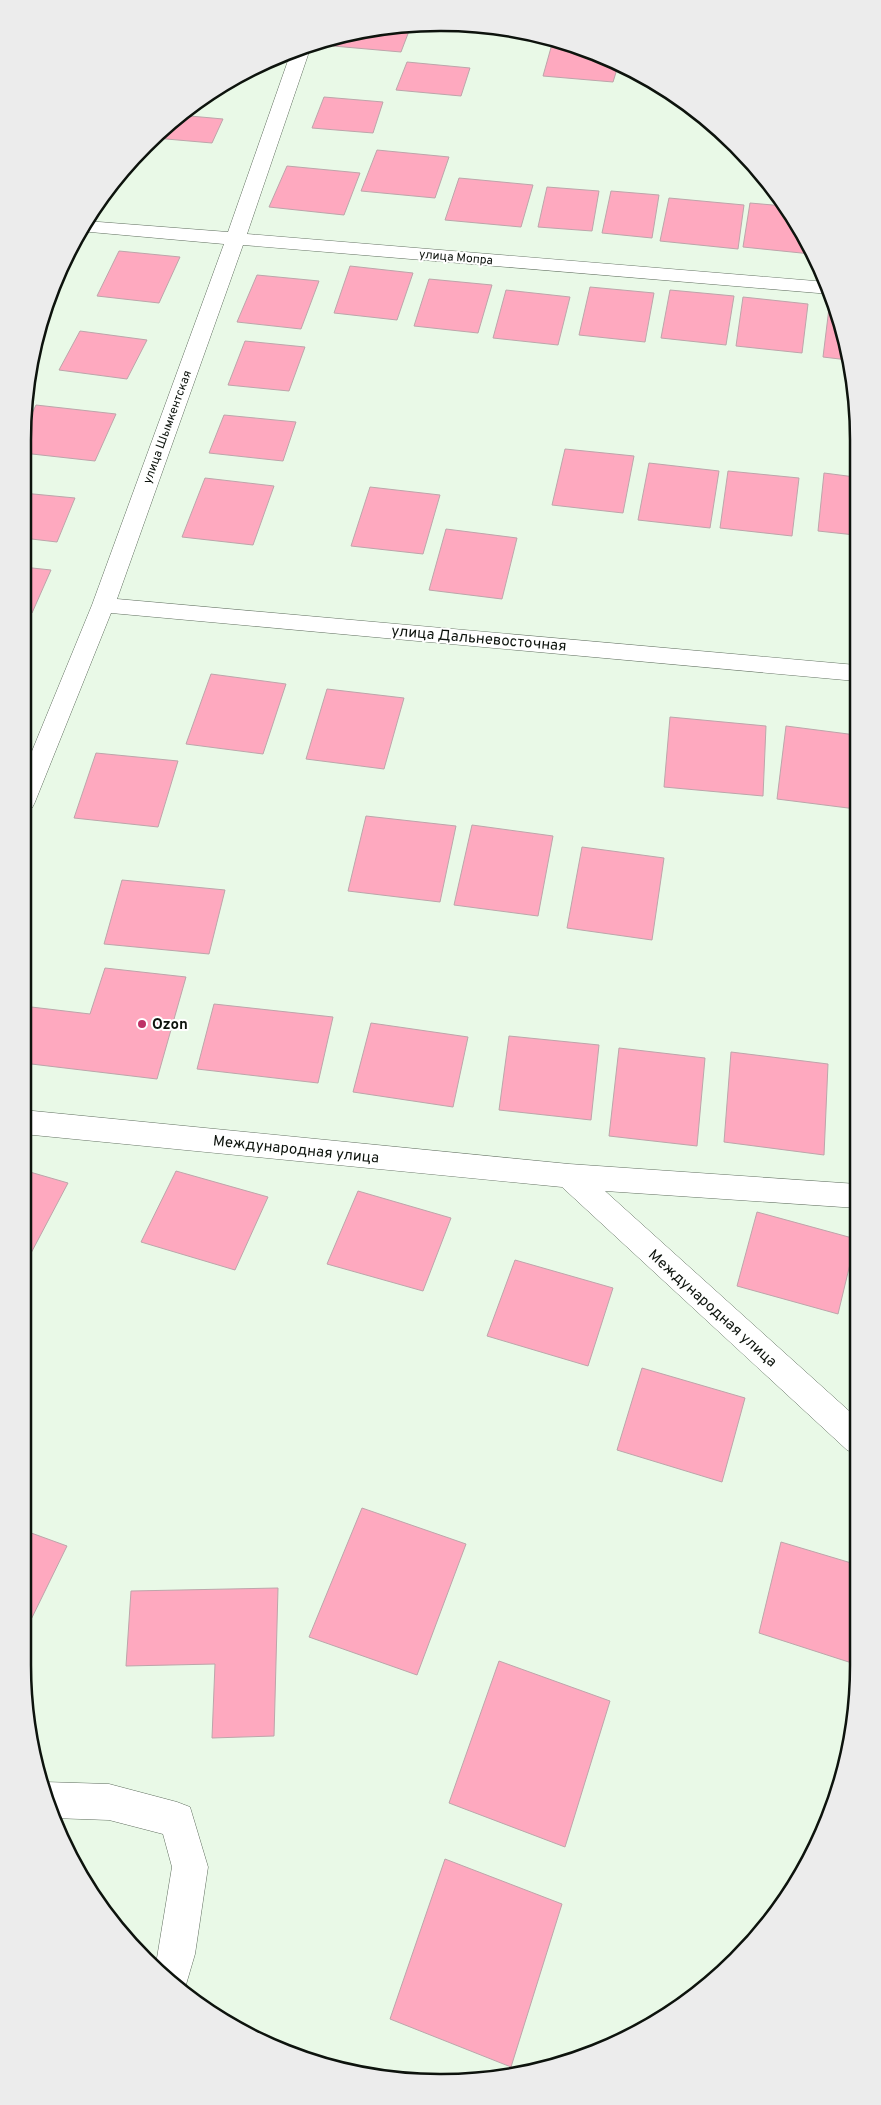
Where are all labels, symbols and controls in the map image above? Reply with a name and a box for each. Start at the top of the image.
street label: улица Мопра [418,247,493,269]
street label: улица Шымкентская [140,368,196,486]
street label: улица Дальневосточная [391,622,567,657]
place label: Ozon [152,1016,188,1035]
marker: Ozon [136,1018,148,1030]
street label: Международная улица [212,1132,380,1169]
street label: Международная улица [644,1246,780,1372]

